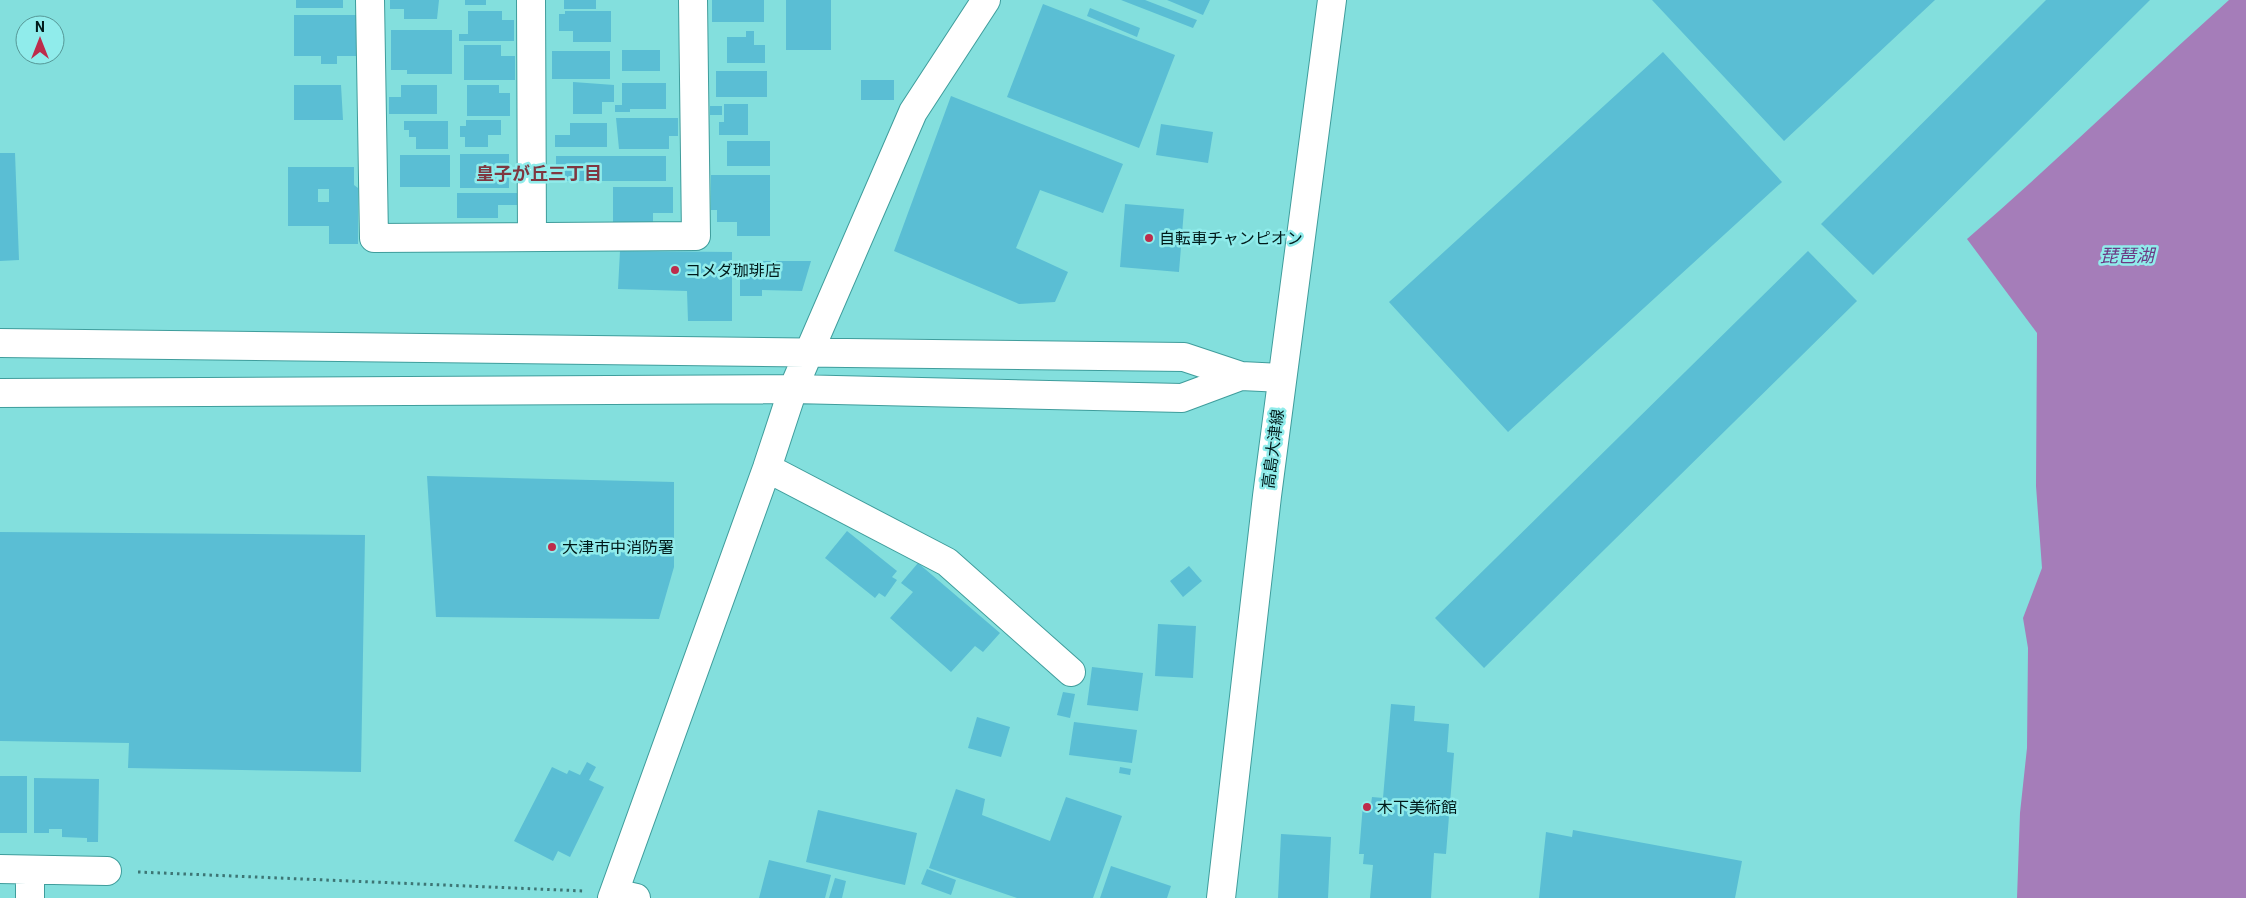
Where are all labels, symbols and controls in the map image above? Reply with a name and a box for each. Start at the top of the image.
north arrow [15,15,65,65]
text: N [35,19,45,35]
district label: 皇子が丘三丁目 [476,163,602,184]
place label: 自転車チャンピオン [1159,229,1303,248]
marker: 自転車チャンピオン [1143,232,1155,244]
water label: 琵琶湖 [2100,245,2157,266]
place label: コメダ珈琲店 [685,261,781,280]
marker: コメダ珈琲店 [669,264,681,276]
street label: 高島大津線 [1259,408,1287,490]
place label: 大津市中消防署 [562,538,674,557]
marker: 大津市中消防署 [546,541,558,553]
place label: 木下美術館 [1377,798,1457,817]
marker: 木下美術館 [1361,801,1373,813]

